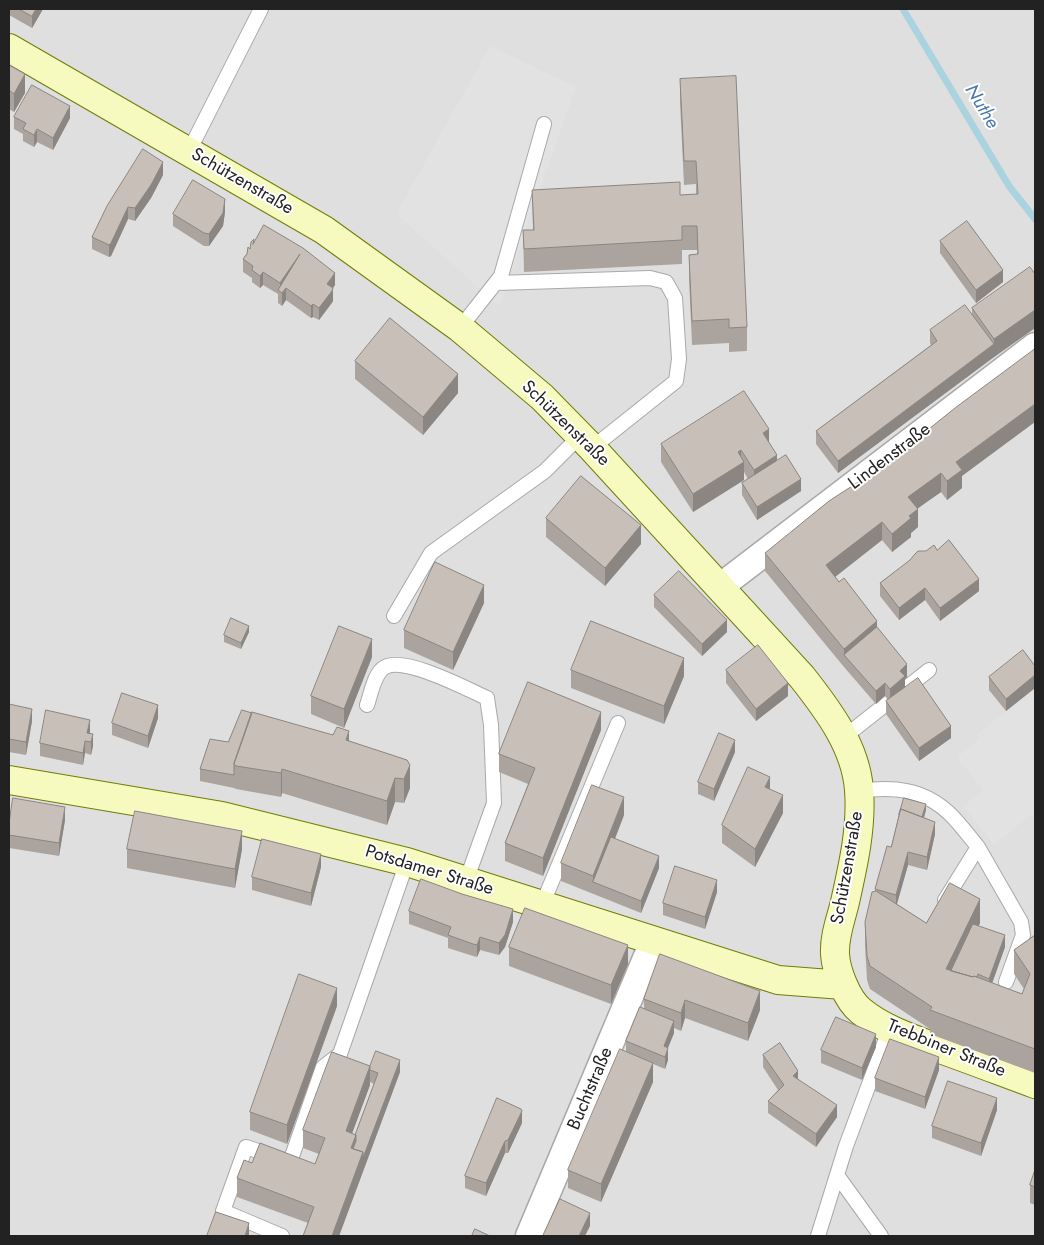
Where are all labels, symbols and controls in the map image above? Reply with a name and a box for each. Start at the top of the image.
water label: Nuthe [959,81,1003,133]
street label: Schützenstraße [187,144,297,220]
street label: Schützenstraße [516,377,614,471]
street label: Lindenstraße [845,419,935,495]
street label: Schützenstraße [827,810,869,926]
street label: Potsdamer Straße [362,841,496,901]
street label: Trebbiner Straße [884,1015,1008,1083]
street label: Buchtstraße [564,1044,618,1134]

